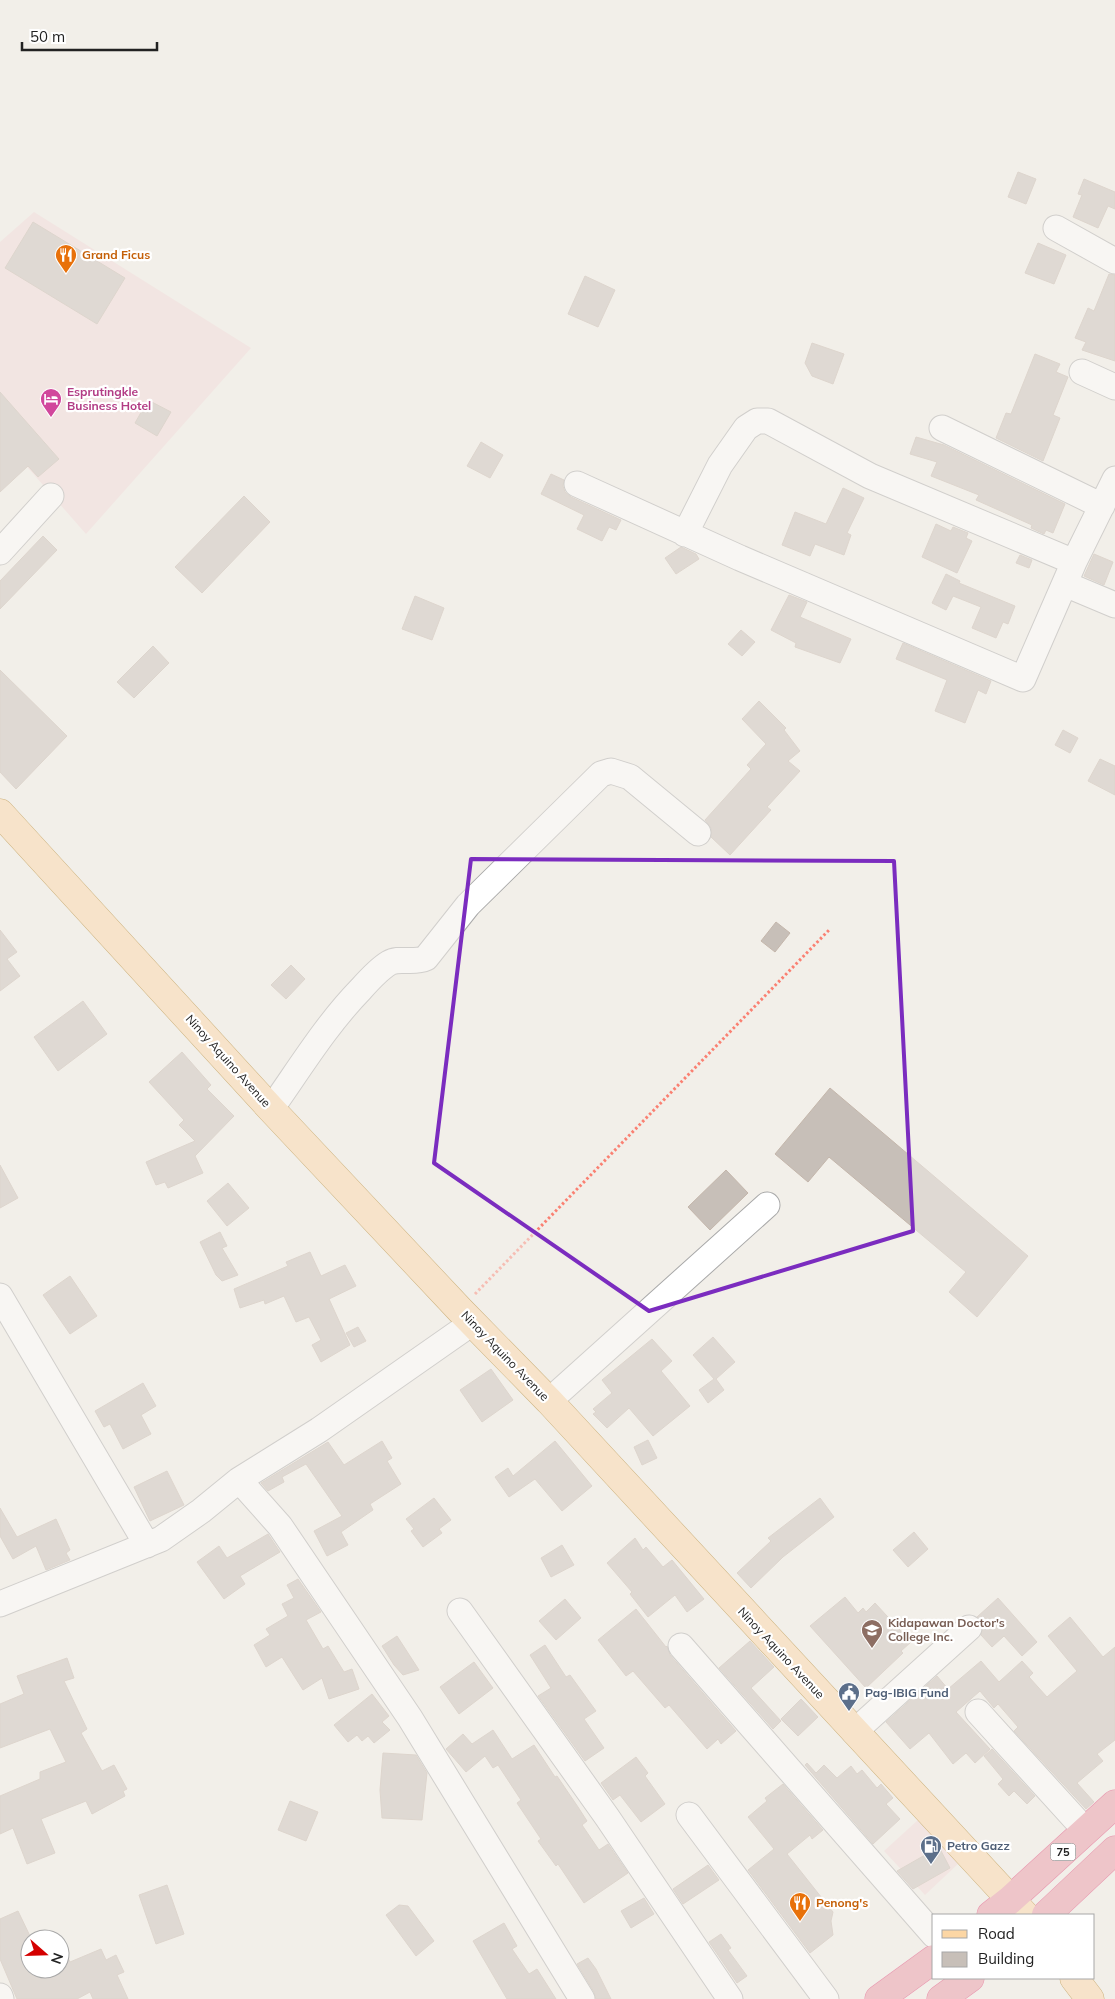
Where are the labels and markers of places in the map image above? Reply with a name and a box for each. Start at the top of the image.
restaurant icon: Grand Ficus [54,243,78,274]
place label: Grand Ficus [82,247,150,262]
place label: Esprutingkle Business Hotel [67,384,151,413]
hotel icon: Esprutingkle Business Hotel [39,387,63,418]
place label: Kidapawan Doctor's College Inc. [888,1615,1005,1644]
school or university icon: Kidapawan Doctor's College Inc. [860,1618,884,1649]
public building icon: Pag-IBIG Fund [837,1681,861,1712]
place label: Pag-IBIG Fund [865,1685,949,1700]
fuel station icon: Petro Gazz [919,1834,943,1865]
place label: Petro Gazz [947,1838,1010,1853]
restaurant icon: Penong's [788,1891,812,1922]
place label: Penong's [816,1895,868,1910]

